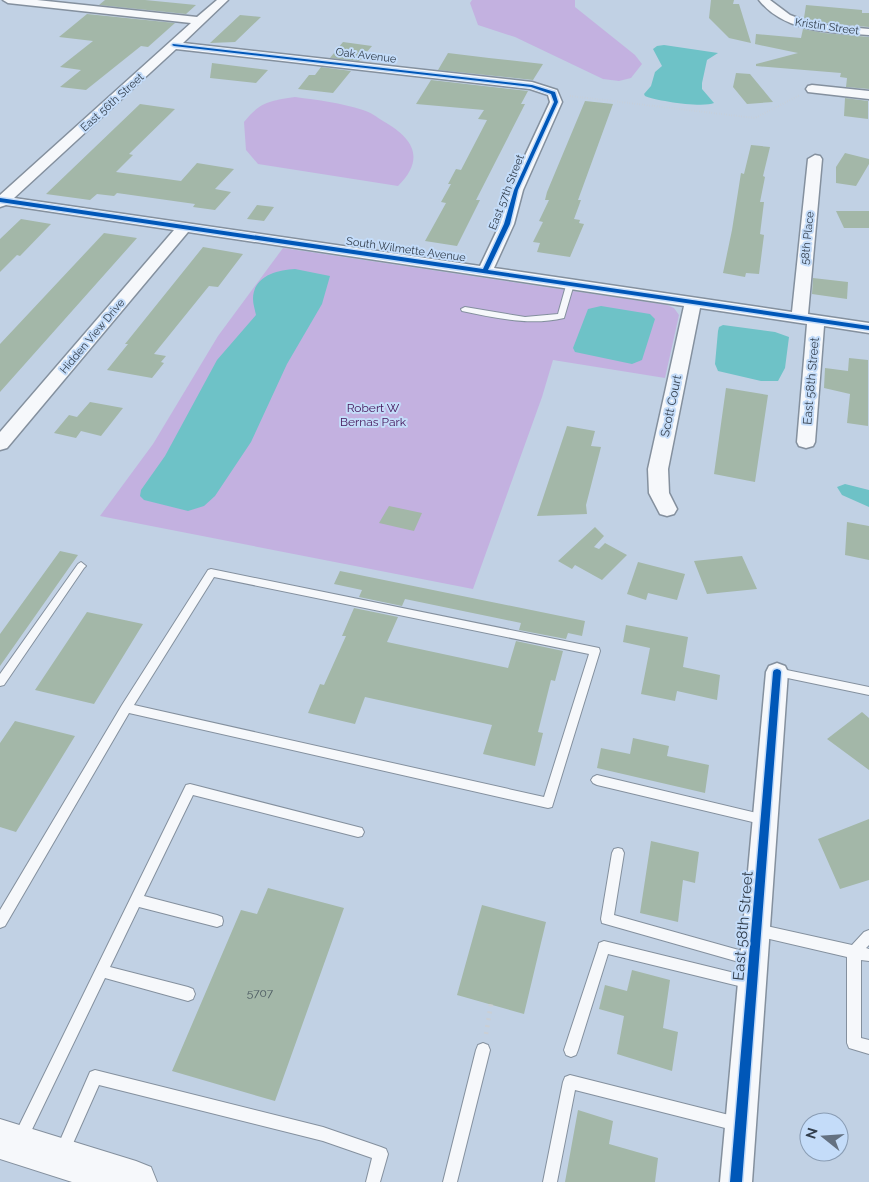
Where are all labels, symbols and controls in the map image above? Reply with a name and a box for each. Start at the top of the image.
street label: Kristin Street [794,16,860,37]
street label: Oak Avenue [335,45,398,66]
street label: East 56th Street [78,70,147,134]
street label: East 57th Street [486,152,527,232]
street label: 58th Place [798,210,817,265]
street label: South Wilmette Avenue [345,235,467,264]
street label: Hidden View Drive [57,296,128,376]
street label: East 58th Street [800,337,822,425]
street label: Scott Court [658,374,684,438]
park label: Robert W Bernas Park [340,401,407,429]
street label: East 58th Street [729,871,757,981]
house number: 5707 [247,986,274,1000]
north arrow [799,1112,849,1162]
text: N [802,1126,821,1141]

